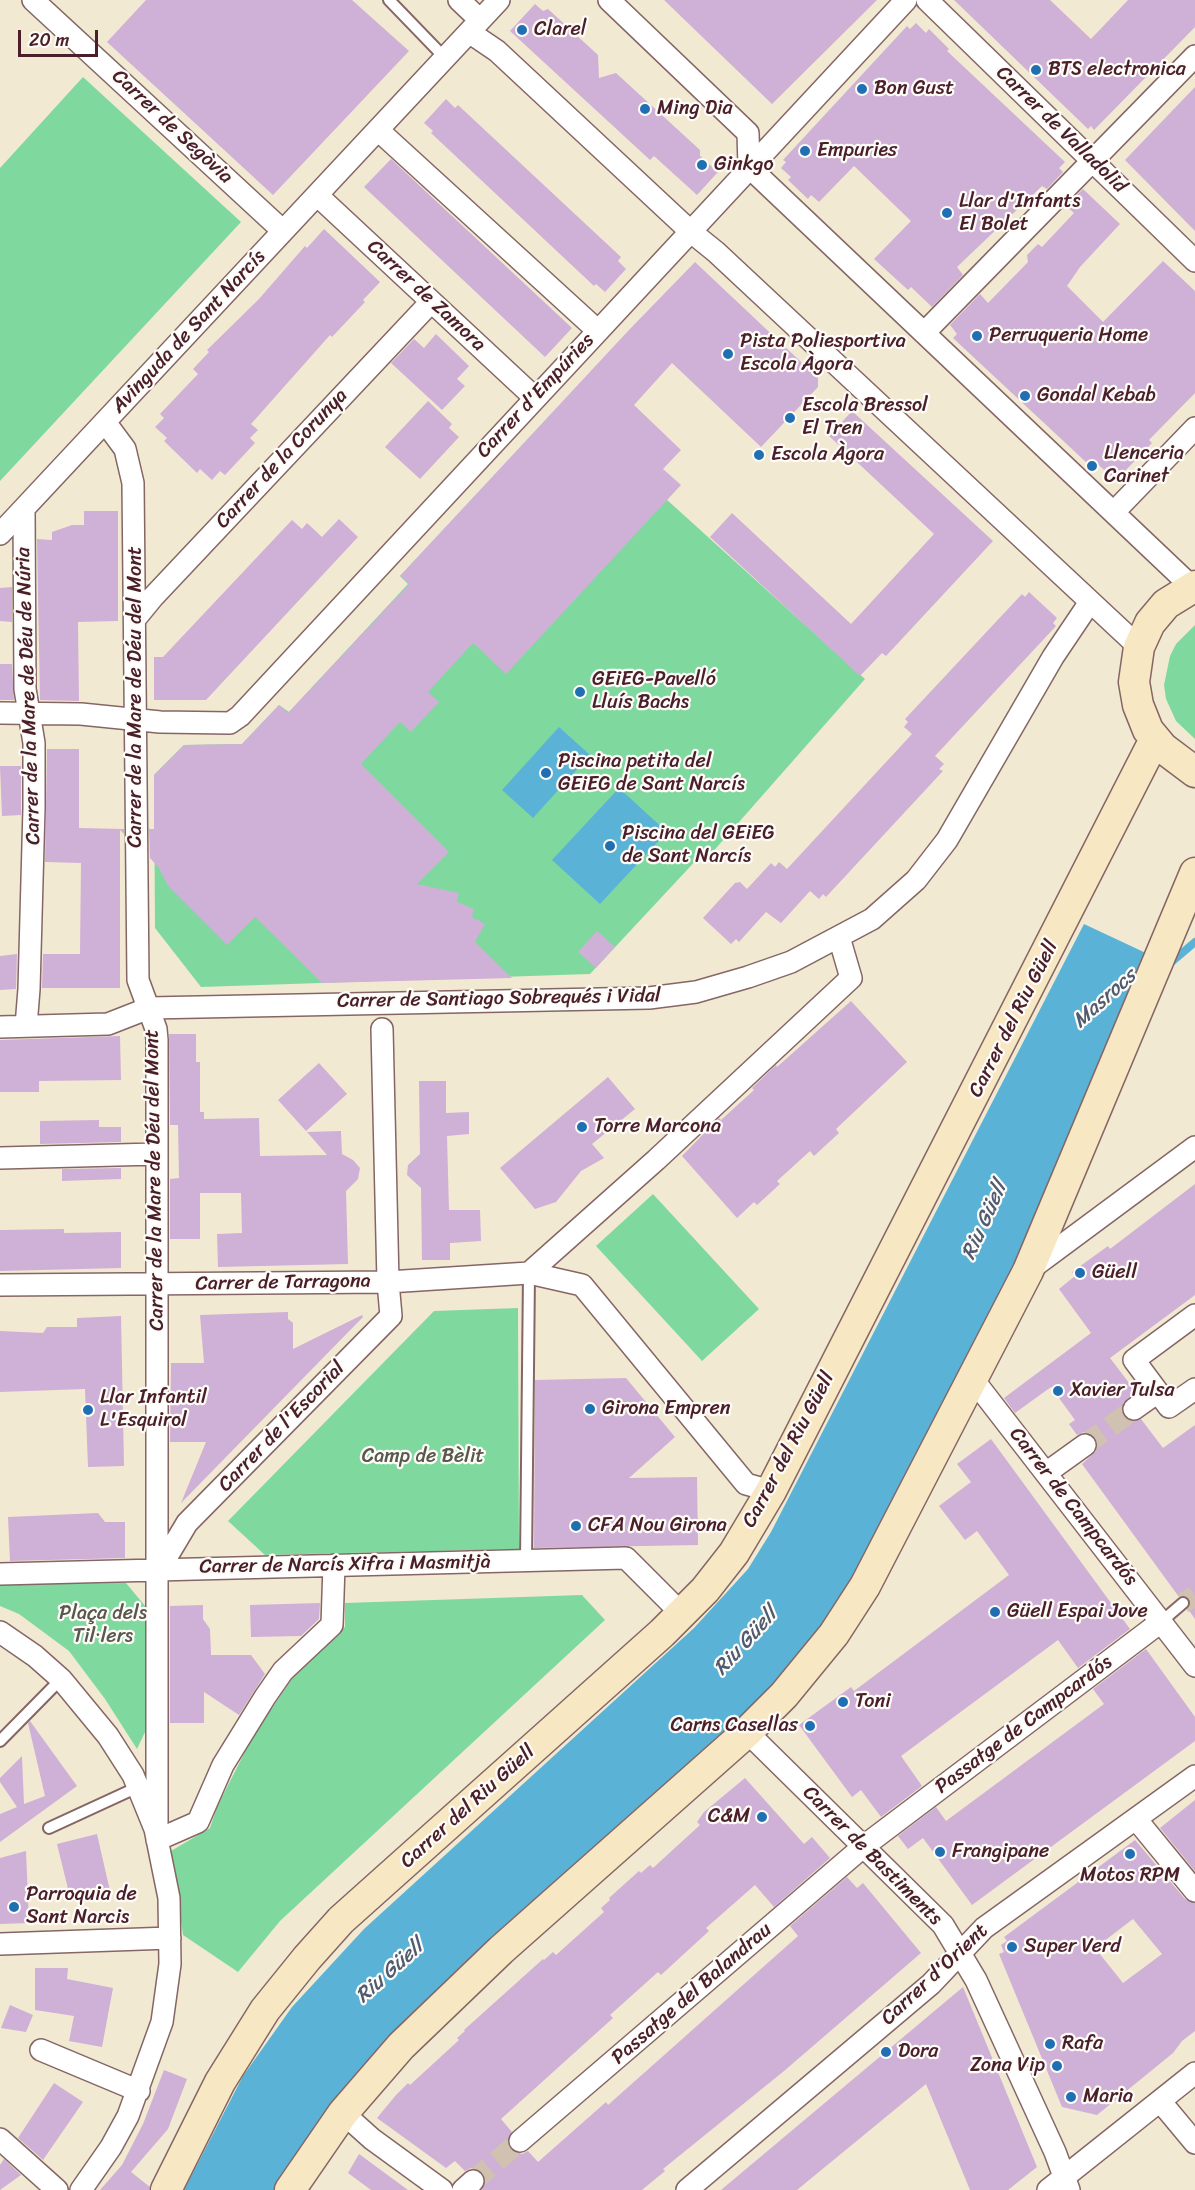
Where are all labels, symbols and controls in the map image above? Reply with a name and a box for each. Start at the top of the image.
scale bar [21,18,100,56]
place label: Clarel [534,18,586,42]
marker: Clarel [515,23,529,37]
text: 20 m [29,24,69,56]
place label: BTS electronica [1048,58,1186,82]
street label: Carrer de Valladolid [991,61,1131,199]
marker: BTS electronica [1029,63,1043,77]
street label: Carrer de Segòvia [107,65,237,189]
place label: Bon Gust [874,77,954,101]
marker: Bon Gust [855,82,869,96]
place label: Ming Dia [657,97,732,121]
marker: Ming Dia [638,102,652,116]
place label: Empuries [817,139,897,163]
marker: Empuries [798,144,812,158]
place label: Ginkgo [714,153,774,177]
marker: Ginkgo [695,158,709,172]
place label: Llar d'Infants El Bolet [959,190,1081,237]
marker: Llar d'Infants El Bolet [940,206,954,220]
street label: Carrer de Zamora [362,235,490,357]
street label: Avinguda de Sant Narcís [107,245,271,419]
place label: Perruqueria Home [989,324,1148,348]
street label: Carrer d'Empúries [472,329,600,463]
marker: Perruqueria Home [970,329,984,343]
place label: Pista Poliesportiva Escola Àgora [740,330,906,377]
marker: Pista Poliesportiva Escola Àgora [721,347,735,361]
street label: Carrer de la Corunya [211,384,353,534]
place label: Gondal Kebab [1037,384,1156,408]
marker: Gondal Kebab [1018,389,1032,403]
place label: Escola Bressol El Tren [802,394,928,441]
marker: Escola Bressol El Tren [783,411,797,425]
place label: Llenceria Carinet [1104,442,1184,489]
place label: Escola Àgora [771,443,884,467]
marker: Escola Àgora [752,448,766,462]
marker: Llenceria Carinet [1085,459,1099,473]
street label: Carrer de la Mare de Déu del Mont [124,546,148,848]
street label: Carrer de la Mare de Déu de Núria [12,547,46,845]
place label: GEiEG-Pavelló Lluís Bachs [592,668,716,715]
marker: GEiEG-Pavelló Lluís Bachs [573,685,587,699]
place label: Piscina petita del GEiEG de Sant Narcís [558,750,745,797]
marker: Piscina petita del GEiEG de Sant Narcís [539,766,553,780]
place label: Piscina del GEiEG de Sant Narcís [622,822,775,869]
marker: Piscina del GEiEG de Sant Narcís [603,839,617,853]
street label: Carrer del Riu Güell [964,937,1064,1101]
water label: Masrocs [1068,964,1142,1034]
street label: Carrer de Santiago Sobrequés i Vidal [337,984,661,1014]
street label: Carrer de la Mare de Déu del Mont [140,1029,170,1331]
place label: Torre Marcona [594,1115,721,1139]
marker: Torre Marcona [575,1120,589,1134]
water label: Riu Güell [957,1178,1013,1264]
place label: Güell [1092,1261,1137,1285]
marker: Güell [1073,1266,1087,1280]
street label: Carrer de Tarragona [195,1269,371,1297]
street label: Carrer de l'Escorial [214,1357,350,1497]
street label: Carrer del Riu Güell [738,1368,840,1532]
place label: Xavier Tulsa [1070,1379,1174,1403]
marker: Xavier Tulsa [1051,1384,1065,1398]
place label: Llar Infantil L'Esquirol [100,1386,207,1433]
place label: Girona Empren [602,1397,731,1421]
marker: Girona Empren [583,1402,597,1416]
marker: Llar Infantil L'Esquirol [81,1403,95,1417]
street label: Carrer de Campcardós [1004,1423,1142,1591]
park label: Camp de Bèlit [362,1445,484,1469]
place label: CFA Nou Girona [588,1514,727,1538]
marker: CFA Nou Girona [569,1519,583,1533]
street label: Carrer de Narcís Xifra i Masmitjà [199,1550,491,1580]
place label: Güell Espai Jove [1007,1600,1148,1624]
park label: Plaça dels Til·lers [59,1602,147,1649]
water label: Riu Güell [709,1603,783,1681]
marker: Güell Espai Jove [988,1605,1002,1619]
street label: Passatge de Campcardós [931,1651,1117,1799]
place label: Toni [855,1690,891,1714]
marker: Toni [836,1695,850,1709]
place label: Carns Casellas [670,1714,798,1738]
marker: Carns Casellas [803,1719,817,1733]
street label: Carrer del Riu Güell [396,1740,540,1874]
street label: Carrer de Bastiments [797,1781,947,1931]
place label: C&M [708,1805,750,1829]
marker: C&M [755,1810,769,1824]
place label: Frangipane [952,1840,1049,1864]
marker: Frangipane [933,1845,947,1859]
marker: Motos RPM [1123,1847,1137,1861]
place label: Motos RPM [1080,1864,1180,1888]
place label: Parroquia de Sant Narcis [26,1883,137,1930]
marker: Parroquia de Sant Narcis [7,1900,21,1914]
street label: Passatge del Balandrau [607,1918,777,2070]
street label: Carrer d'Orient [877,1919,993,2031]
water label: Riu Güell [351,1935,429,2009]
place label: Super Verd [1024,1935,1121,1959]
marker: Super Verd [1005,1940,1019,1954]
place label: Rafa [1062,2032,1103,2056]
marker: Rafa [1043,2037,1057,2051]
place label: Dora [898,2040,938,2064]
marker: Dora [879,2045,893,2059]
place label: Zona Vip [970,2054,1045,2078]
marker: Zona Vip [1050,2059,1064,2073]
place label: Maria [1083,2085,1133,2109]
marker: Maria [1064,2090,1078,2104]

